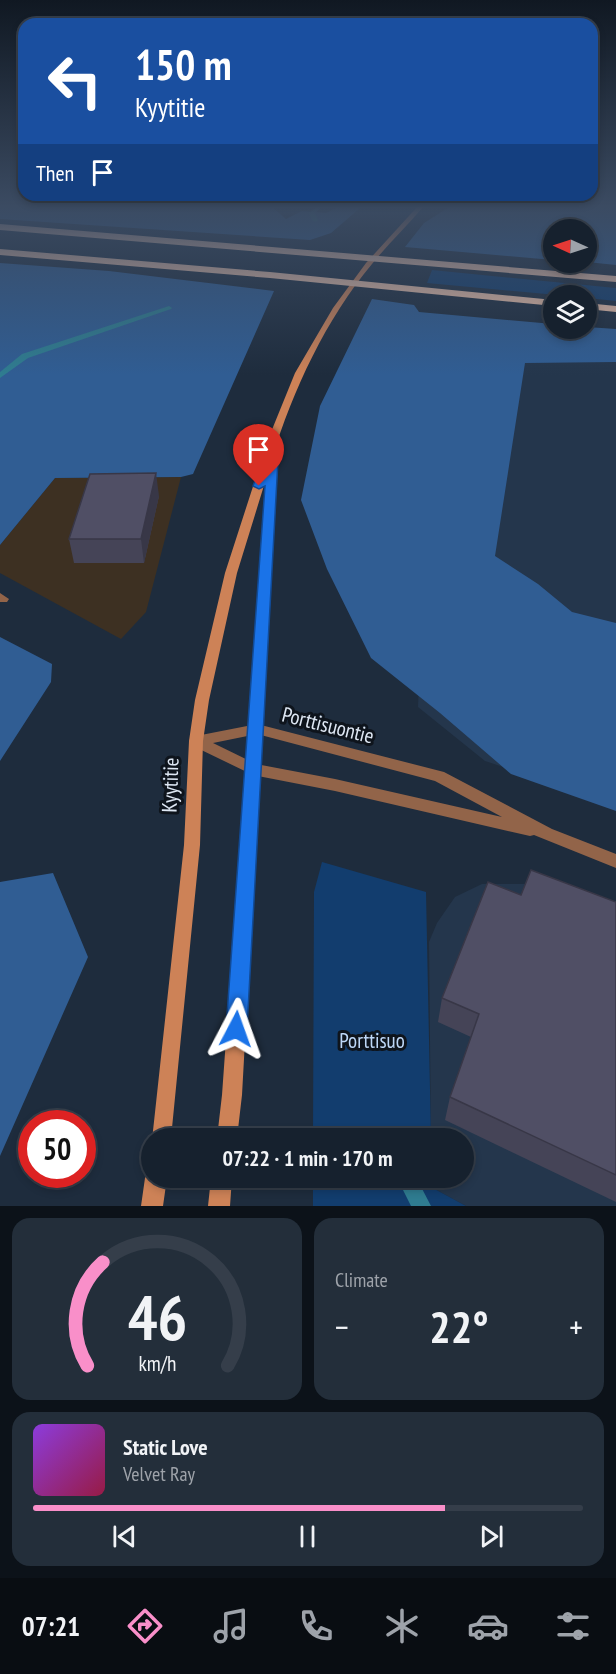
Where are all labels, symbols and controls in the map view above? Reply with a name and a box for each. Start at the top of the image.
text: 150 m [135,37,232,92]
icon: left [36,42,114,120]
text: Kyytitie [135,90,206,124]
icon: arrive [86,156,119,189]
text: Then [36,159,74,187]
north arrow [543,219,597,273]
map controls [543,219,597,339]
button: layers [543,285,597,339]
pin [233,424,284,486]
icon: arrive [242,433,275,466]
street label: Porttisuontie [279,701,377,749]
street label: Kyytitie [156,757,184,813]
position arrow [204,997,268,1061]
park label: Porttisuo [339,1027,405,1054]
speed limit sign: 50 [18,1110,96,1188]
text: 07:22 · 1 min · 170 m [222,1144,393,1172]
text: Climate [335,1267,388,1293]
text: 46 [127,1276,187,1357]
text: 22° [429,1297,489,1355]
text: − [335,1305,349,1348]
text: + [569,1305,583,1348]
text: km/h [138,1349,176,1377]
text: Static Love [123,1433,208,1461]
text: Velvet Ray [123,1461,195,1487]
icon: previous [108,1520,141,1553]
icon: pause [291,1520,324,1553]
icon: next [475,1520,508,1553]
icon: directions [124,1605,166,1647]
icon: music [210,1605,252,1647]
icon: phone [295,1605,337,1647]
icon: climate [381,1605,423,1647]
icon: car [467,1605,509,1647]
icon: filters [552,1605,594,1647]
text: 07:21 [22,1609,80,1643]

